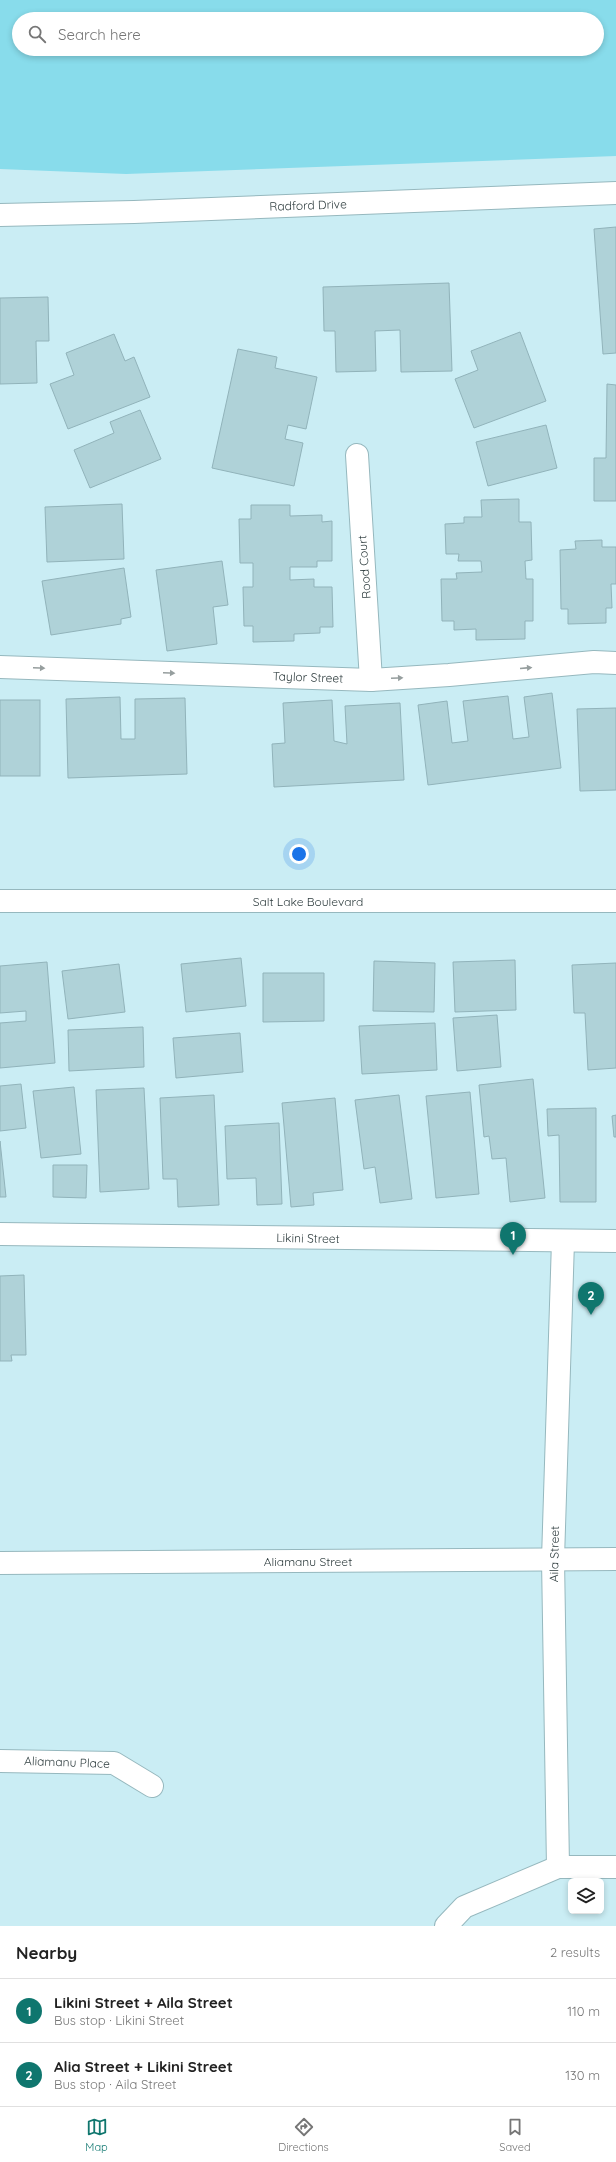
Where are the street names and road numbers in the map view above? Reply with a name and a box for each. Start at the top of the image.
street label: Radford Drive [269,196,347,214]
street label: Rood Court [354,535,374,599]
street label: Taylor Street [272,668,344,686]
street label: Salt Lake Boulevard [253,894,363,909]
street label: Likini Street [276,1230,340,1246]
street label: Aila Street [546,1526,562,1582]
street label: Aliamanu Street [264,1554,352,1569]
street label: Aliamanu Place [24,1753,110,1771]

